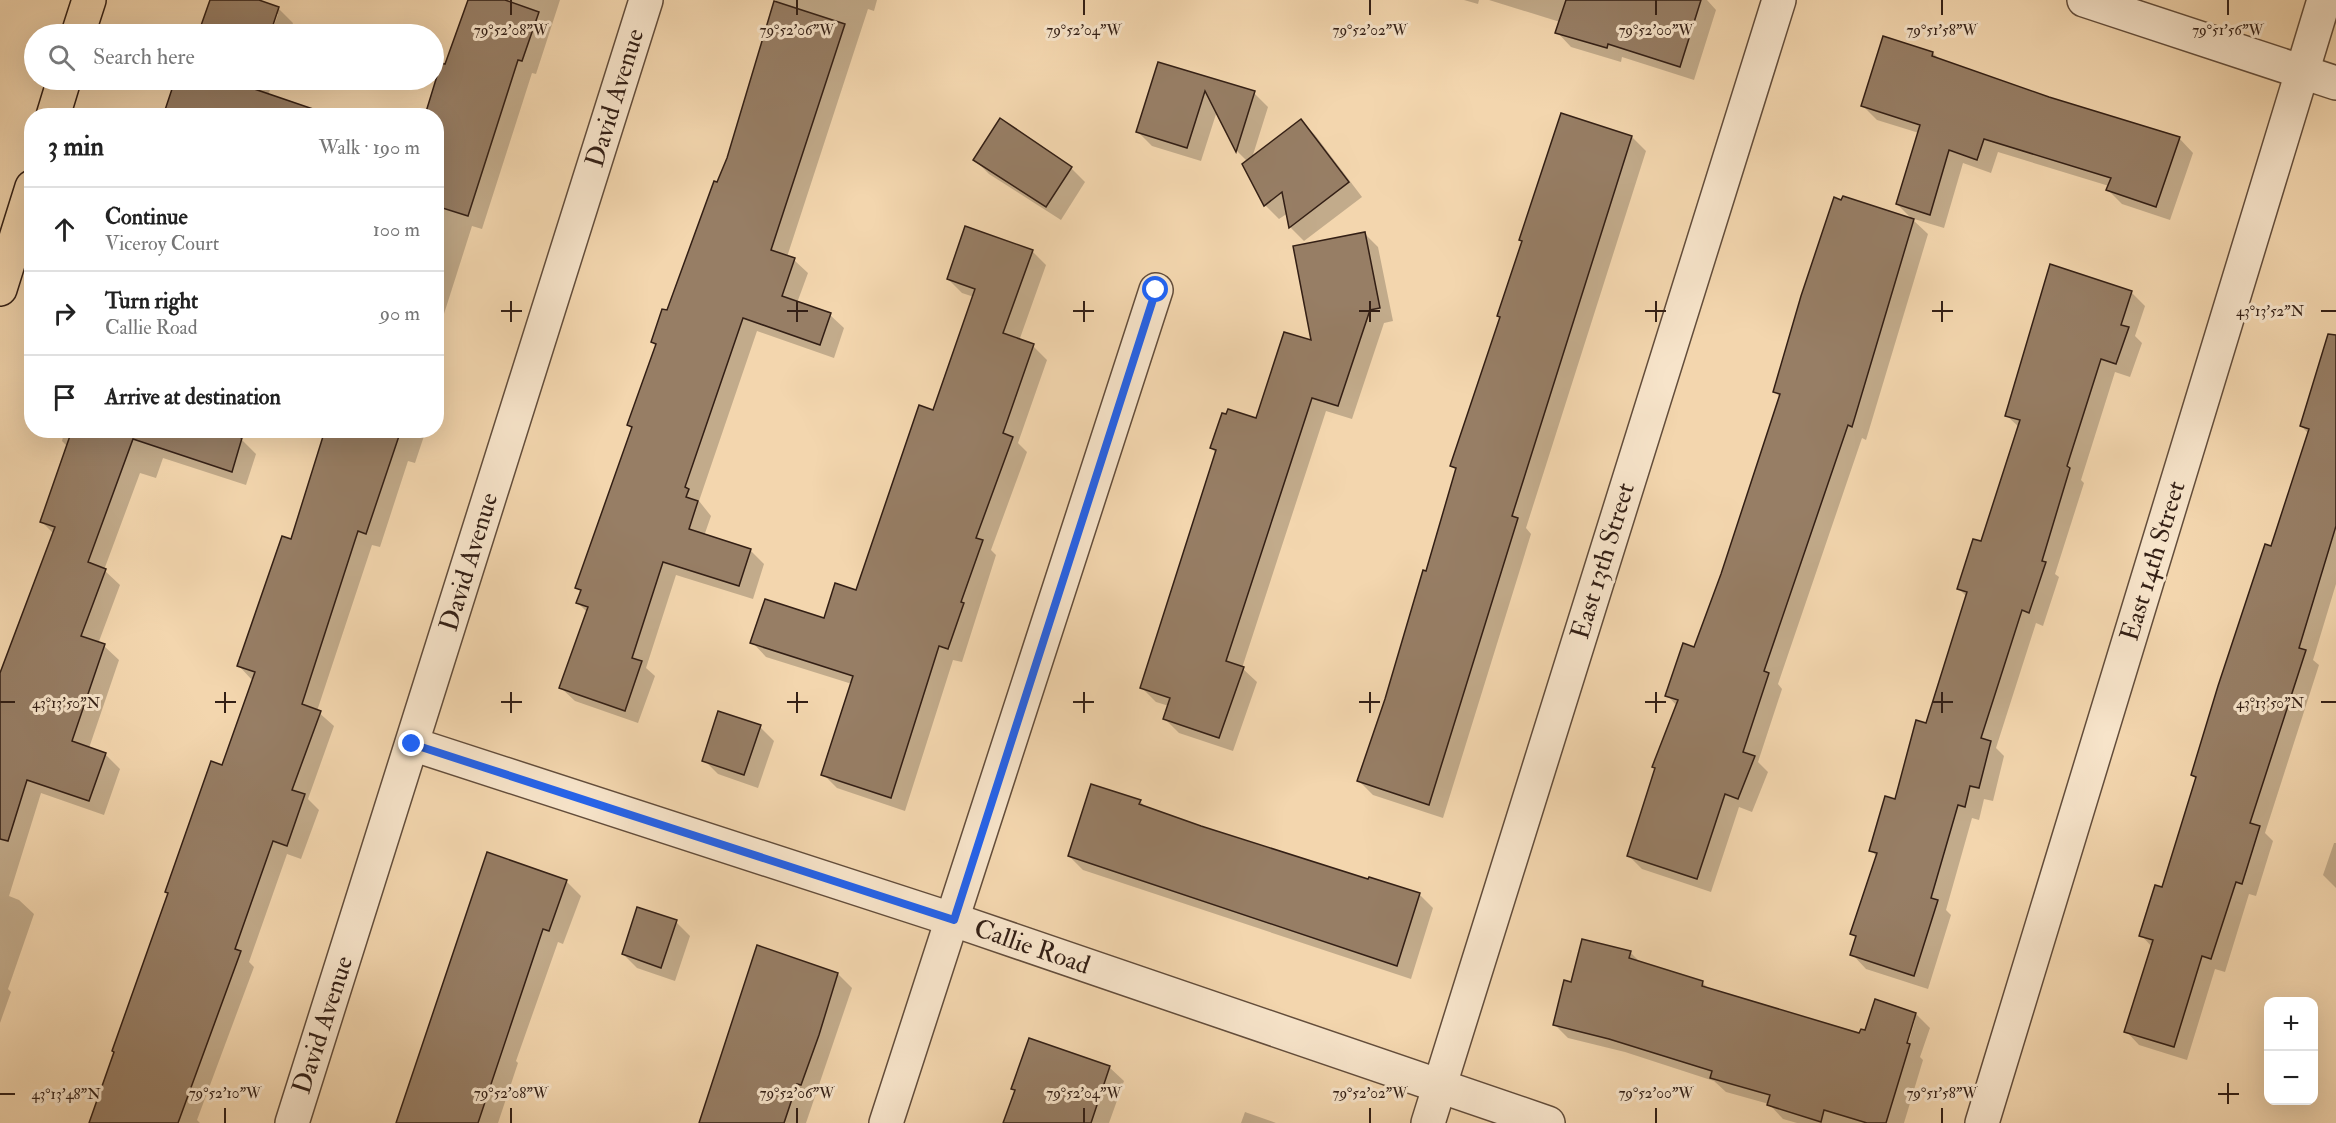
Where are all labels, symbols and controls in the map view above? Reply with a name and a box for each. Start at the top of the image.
text: 79°52'08"W [474,21,549,40]
text: 79°52'06"W [760,21,835,40]
text: 79°52'04"W [1046,21,1122,40]
text: 79°52'02"W [1333,21,1408,40]
text: 79°52'00"W [1618,21,1694,40]
text: 79°51'58"W [1906,21,1978,40]
text: 79°51'56"W [2192,21,2265,40]
search box [24,24,444,90]
street label: David Avenue [579,25,651,171]
icon: search [45,41,78,74]
text: Search here [93,43,195,71]
text: 3 min [48,131,104,163]
text: Walk · 190 m [319,135,420,160]
text: Continue [105,203,188,231]
icon: ahead [48,213,81,246]
text: 100 m [373,217,420,242]
text: Viceroy Court [105,231,219,256]
route start [1142,276,1168,302]
text: Turn right [105,287,198,315]
icon: right [48,297,81,330]
text: 90 m [380,301,420,326]
text: 43°13'52"N [2236,302,2305,321]
text: Callie Road [105,315,198,340]
icon: arrive [48,381,81,414]
text: Arrive at destination [105,383,281,411]
street label: East 14th Street [2113,477,2193,645]
street label: East 13th Street [1564,479,1642,643]
street label: David Avenue [433,489,505,635]
text: 43°13'50"N [32,694,101,713]
text: 43°13'50"N [2236,694,2305,713]
route end [398,730,424,756]
street label: Callie Road [970,912,1094,982]
street label: David Avenue [286,952,360,1098]
map controls [2264,997,2318,1105]
button: + [2264,997,2318,1051]
button: − [2264,1051,2318,1105]
text: 79°52'10"W [189,1084,262,1103]
text: 79°52'08"W [474,1084,549,1103]
text: 79°52'06"W [760,1084,835,1103]
text: 79°52'04"W [1046,1084,1122,1103]
text: 79°52'02"W [1333,1084,1408,1103]
text: 79°52'00"W [1618,1084,1694,1103]
text: 79°51'58"W [1906,1084,1978,1103]
text: 43°13'48"N [31,1085,101,1104]

